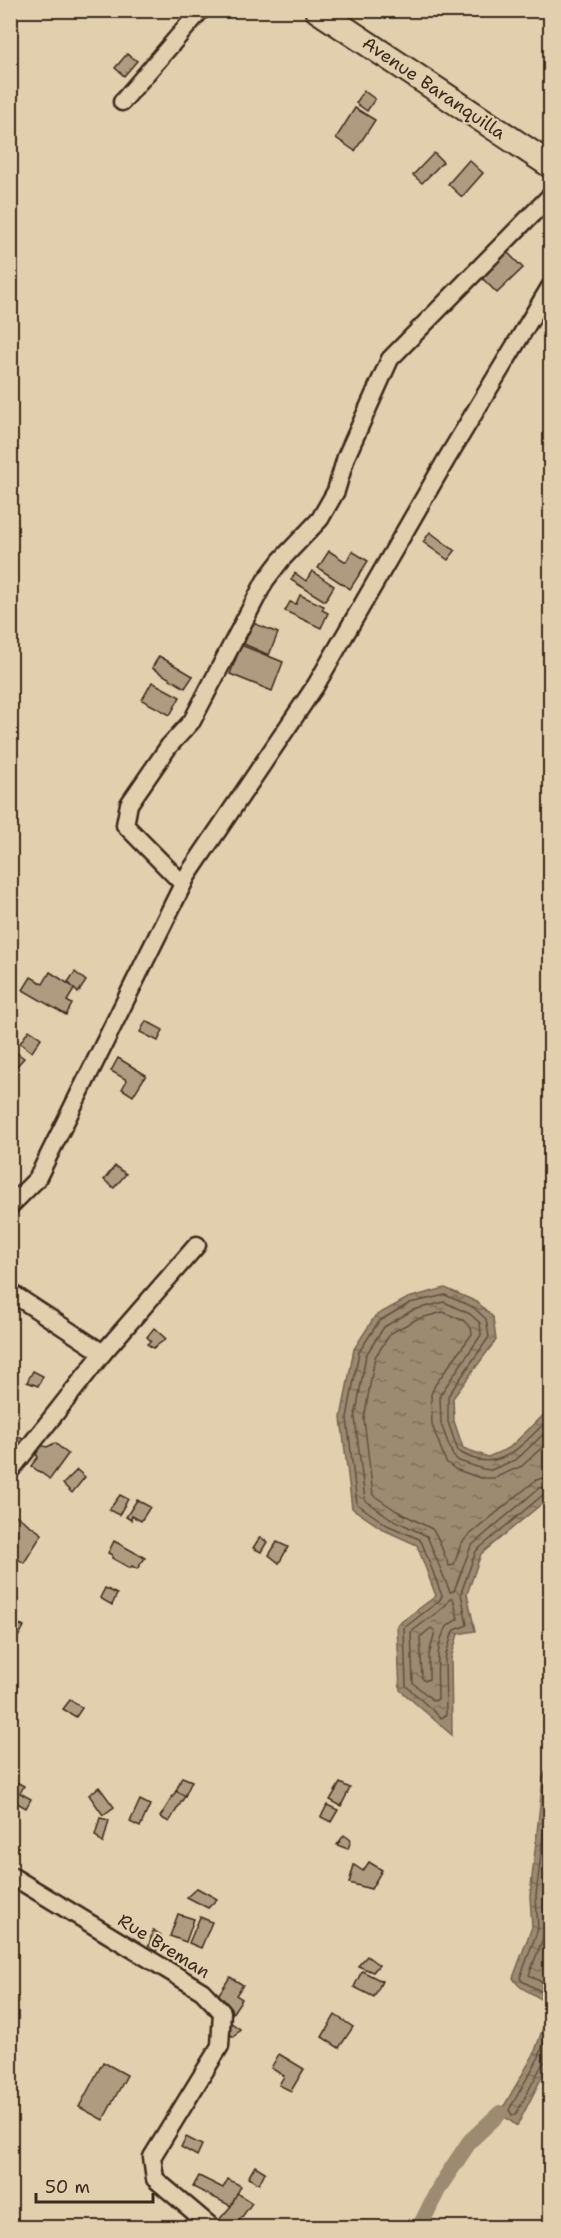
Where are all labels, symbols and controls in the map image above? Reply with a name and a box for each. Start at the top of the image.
street label: Avenue Baranquilla [358,31,510,145]
street label: Rue Breman [113,1908,215,1984]
scale bar [36,2166,153,2204]
text: 50 m [45,2175,90,2199]

